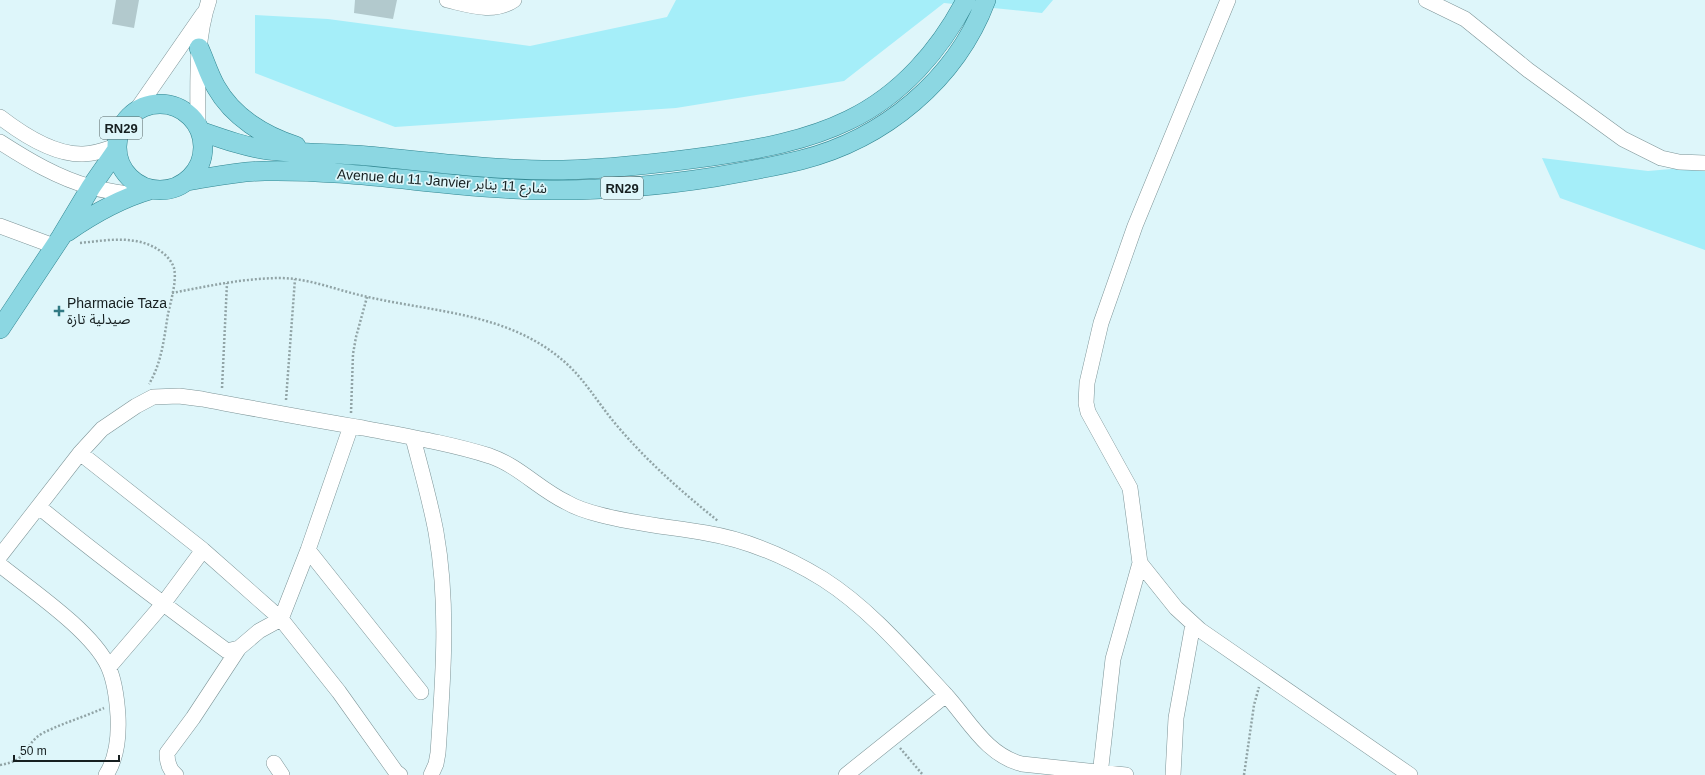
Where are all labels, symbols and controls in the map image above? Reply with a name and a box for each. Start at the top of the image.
road number: RN29 [100,117,142,139]
street label: Avenue du 11 Janvier شارع 11 يناير [336,166,548,199]
road number: RN29 [601,177,643,199]
place label: Pharmacie Taza صيدلية تازة [67,295,167,328]
marker: Pharmacie Taza صيدلية تازة [54,306,64,316]
scale bar [14,737,119,763]
text: 50 m [20,744,47,758]

